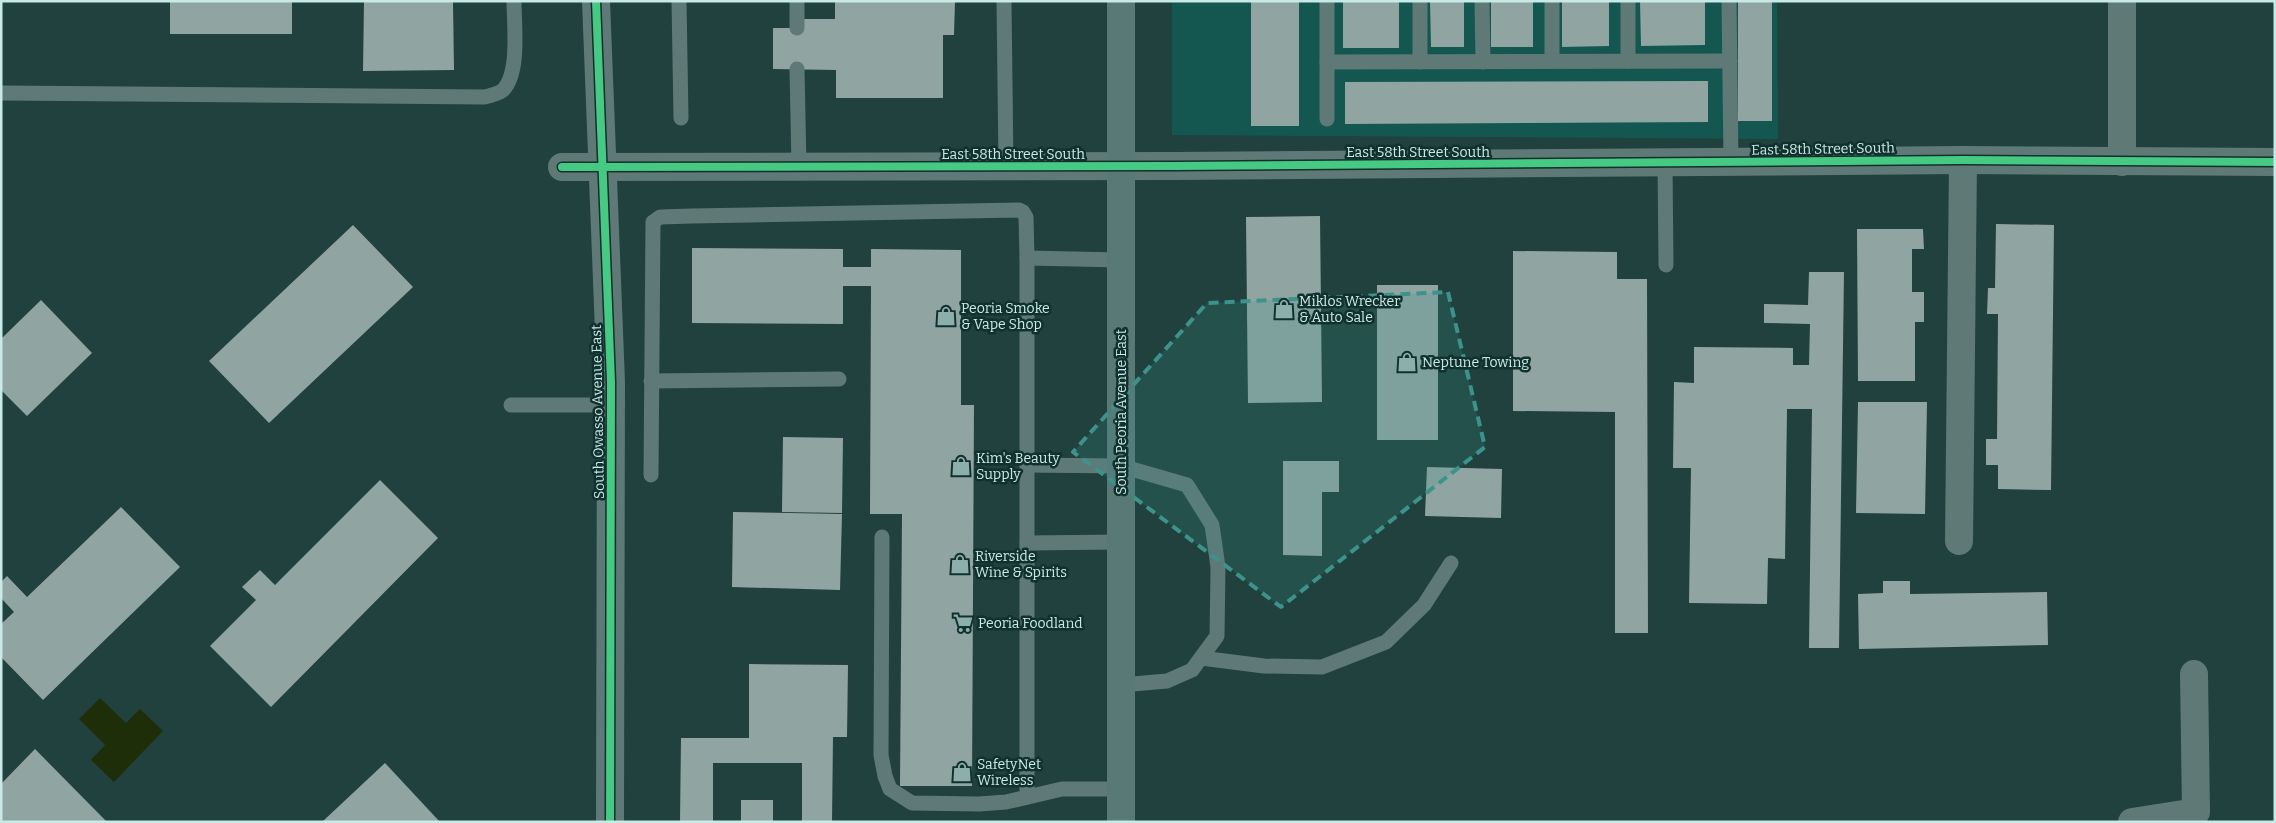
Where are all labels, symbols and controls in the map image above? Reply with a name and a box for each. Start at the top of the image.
street label: East 58th Street South [1751,139,1895,159]
street label: East 58th Street South [1346,144,1490,161]
street label: East 58th Street South [941,146,1085,163]
place label: Miklos Wrecker & Auto Sale [1299,293,1400,326]
shop icon: Miklos Wrecker & Auto Sale [1273,298,1295,320]
place label: Peoria Smoke & Vape Shop [961,300,1050,333]
shop icon: Peoria Smoke & Vape Shop [935,305,957,327]
street label: South Owasso Avenue East [588,325,608,499]
street label: South Peoria Avenue East [1113,329,1130,495]
shop icon: Neptune Towing [1396,351,1418,373]
place label: Neptune Towing [1422,354,1529,371]
place label: Kim's Beauty Supply [976,450,1060,483]
shop icon: Kim's Beauty Supply [950,455,972,477]
place label: Riverside Wine & Spirits [975,548,1067,581]
shop icon: Riverside Wine & Spirits [949,553,971,575]
supermarket icon: Peoria Foodland [952,612,974,634]
place label: Peoria Foodland [978,615,1083,632]
place label: SafetyNet Wireless [977,756,1041,789]
shop icon: SafetyNet Wireless [951,761,973,783]

